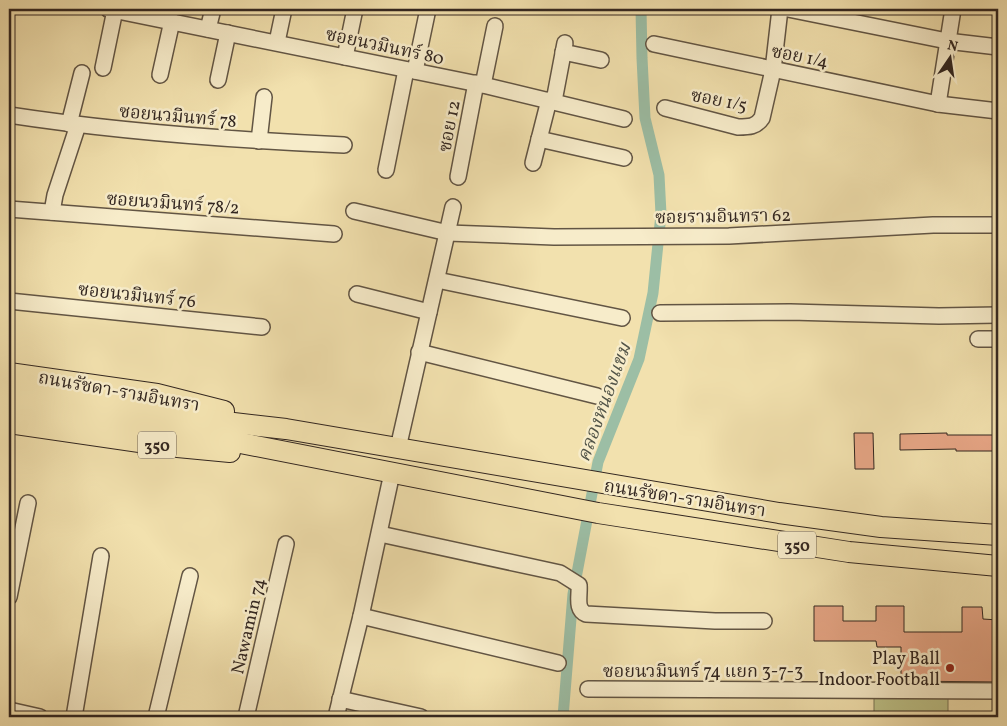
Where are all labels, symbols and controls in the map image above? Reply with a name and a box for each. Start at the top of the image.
street label: ซอยนวมินทร์ 80 [323,23,446,72]
north arrow [924,32,974,82]
text: N [945,36,960,57]
street label: ซอย 1/4 [769,40,830,75]
street label: ซอย 1/5 [688,84,749,119]
street label: ซอย 12 [433,98,468,154]
street label: ซอยนวมินทร์ 78 [118,100,238,135]
street label: ซอยนวมินทร์ 78/2 [106,187,240,222]
street label: ซอยรามอินทรา 62 [655,204,791,231]
street label: ซอยนวมินทร์ 76 [77,278,197,315]
water label: คลองหนองแขม [571,338,639,466]
street label: ถนนรัชดา-รามอินทรา [36,366,201,419]
road number: 350 [138,432,176,458]
street label: ถนนรัชดา-รามอินทรา [602,474,767,525]
road number: 350 [778,532,816,558]
street label: Nawamin 74 [226,576,273,677]
place label: Play Ball Indoor Football [818,647,940,693]
street label: ซอยนวมินทร์ 74 แยก 3-7-3 [603,660,803,685]
marker: Play Ball Indoor Football [944,662,956,674]

